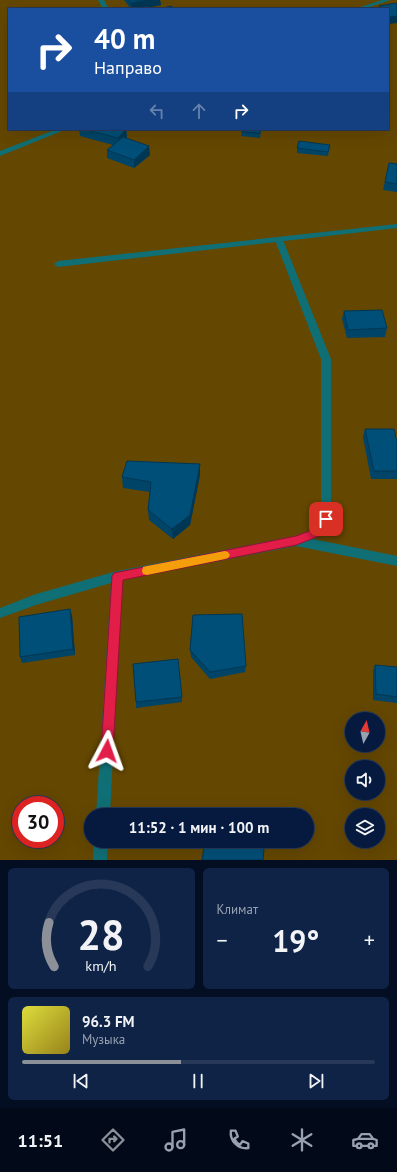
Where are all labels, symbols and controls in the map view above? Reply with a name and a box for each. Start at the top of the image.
text: 40 m [94,20,155,57]
icon: right [28,24,80,76]
text: Направо [94,56,162,79]
icon: left [146,100,168,122]
icon: ahead [188,100,210,122]
icon: right [230,100,252,122]
pin [309,502,343,536]
icon: arrive [315,508,337,530]
north arrow [345,712,385,752]
map controls [345,712,385,848]
position arrow [86,730,128,772]
button: sound [345,760,385,800]
speed limit sign: 30 [12,796,64,848]
button: layers [345,808,385,848]
text: 11:52 · 1 мин · 100 m [129,818,269,837]
text: Климат [217,901,258,918]
text: 28 [78,907,125,960]
text: 19° [272,921,319,960]
text: − [217,926,228,954]
text: + [364,926,375,954]
text: km/h [86,955,117,974]
text: 96.3 FM [82,1012,135,1031]
text: Музыка [82,1031,125,1048]
icon: previous [70,1070,92,1092]
icon: pause [187,1070,209,1092]
icon: next [305,1070,327,1092]
icon: directions [99,1126,127,1154]
icon: music [162,1126,190,1154]
icon: phone [225,1126,253,1154]
icon: climate [288,1126,316,1154]
icon: car [351,1126,379,1154]
text: 11:51 [18,1129,63,1152]

